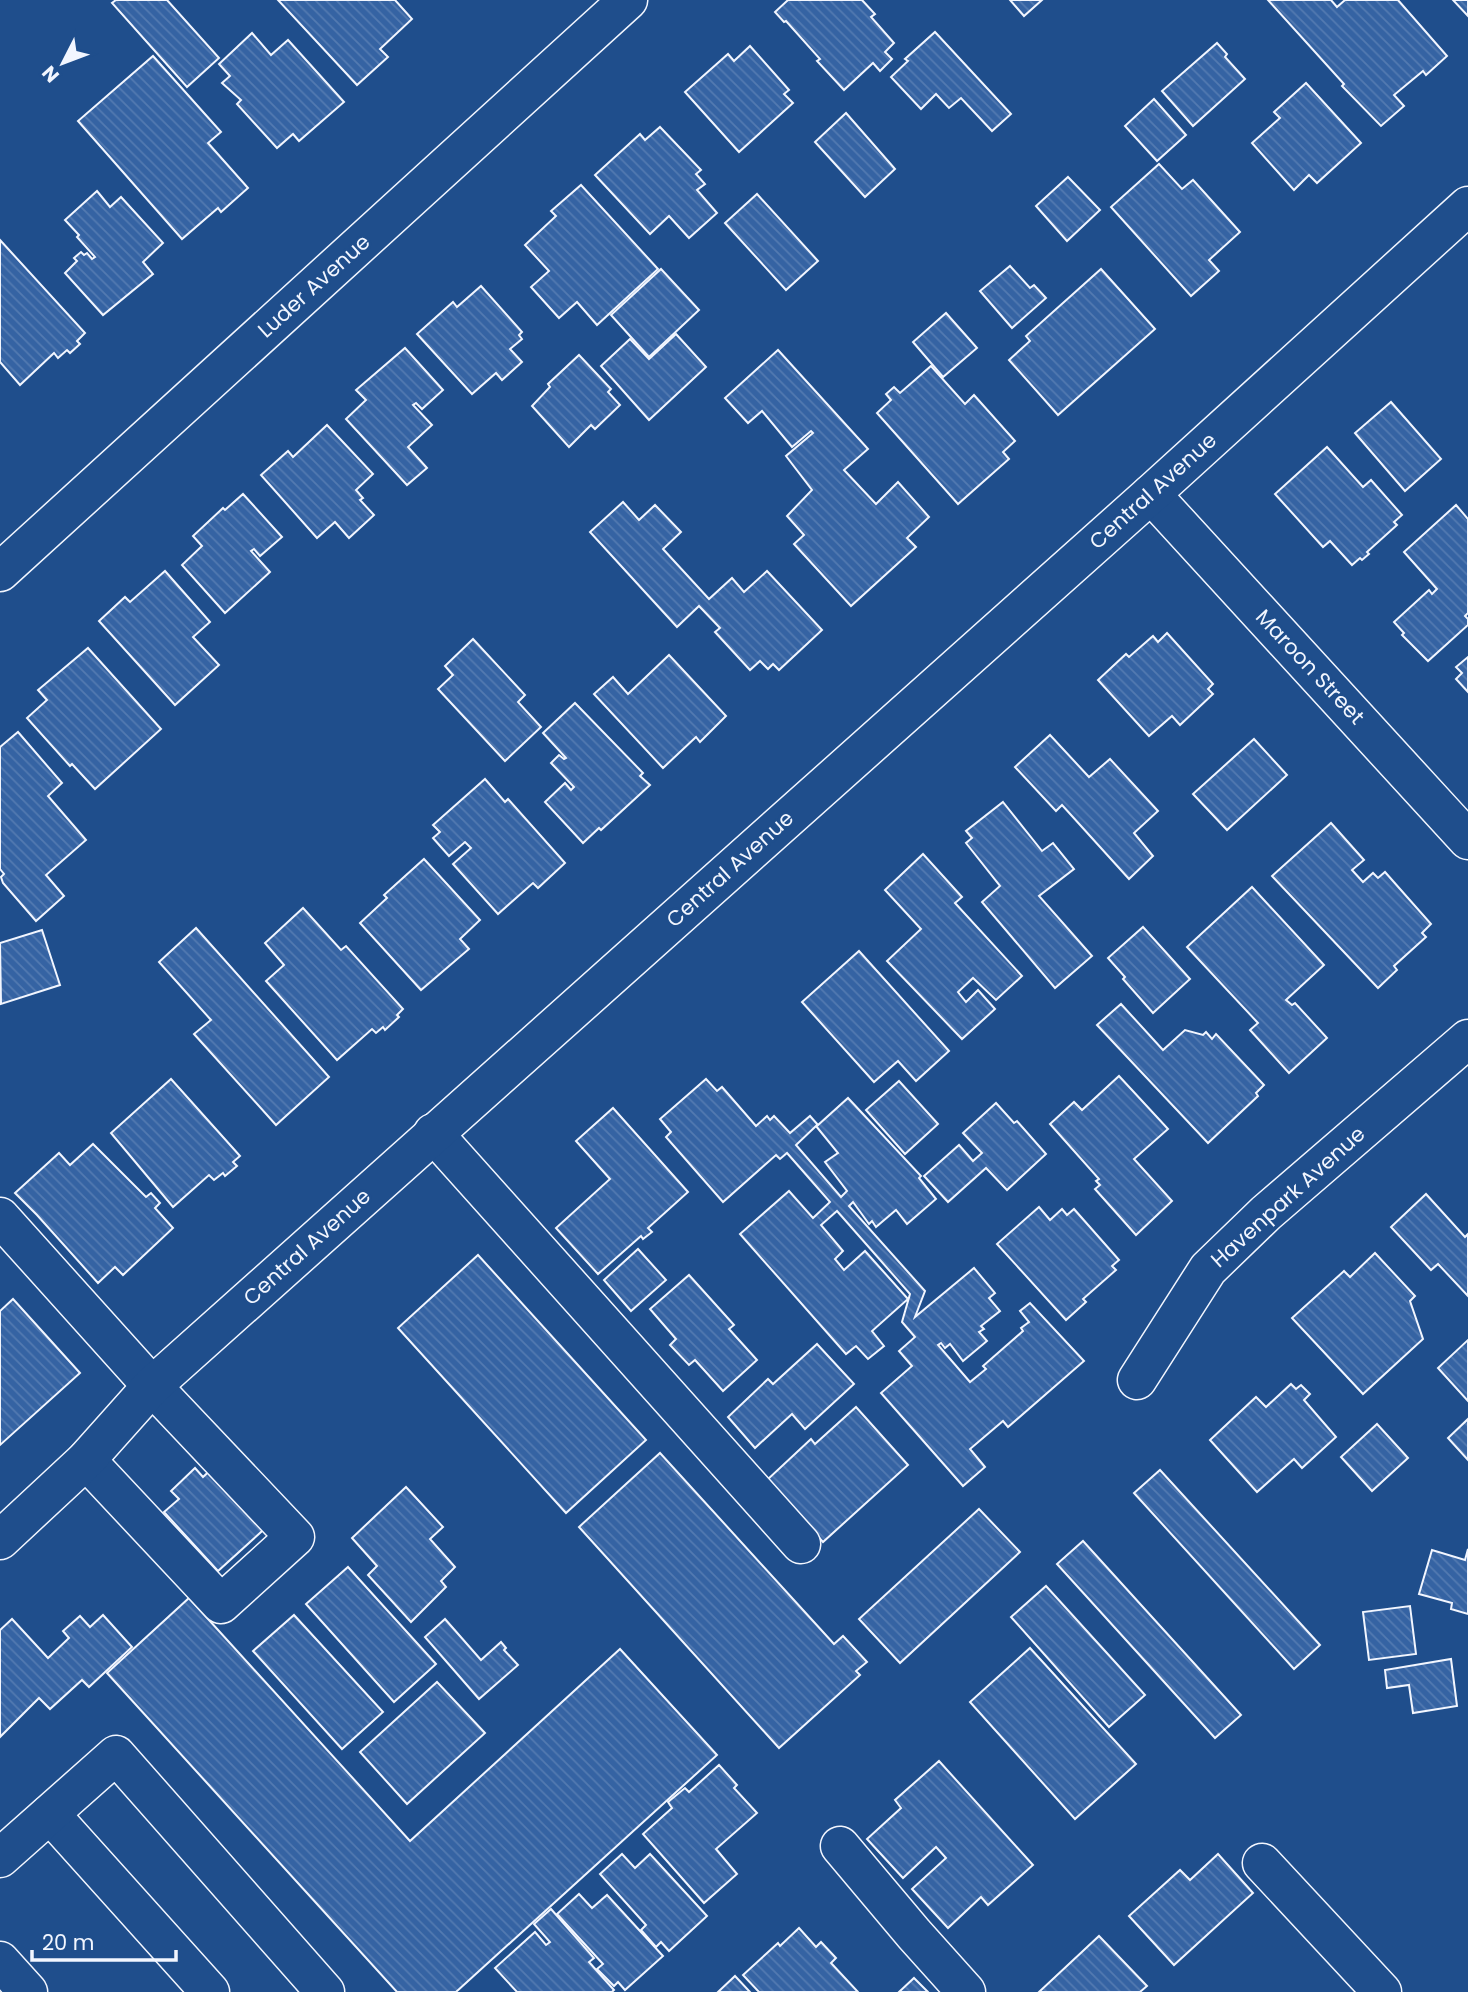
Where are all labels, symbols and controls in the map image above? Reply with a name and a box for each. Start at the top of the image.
north arrow [28,28,98,98]
text: N [36,60,66,88]
street label: Luder Avenue [251,227,376,344]
street label: Central Avenue [1083,426,1223,556]
street label: Maroon Street [1249,603,1371,730]
street label: Central Avenue [660,804,800,934]
street label: Havenpark Avenue [1204,1119,1371,1274]
street label: Central Avenue [237,1182,377,1312]
scale bar [32,1918,175,1962]
text: 20 m [42,1928,95,1957]

